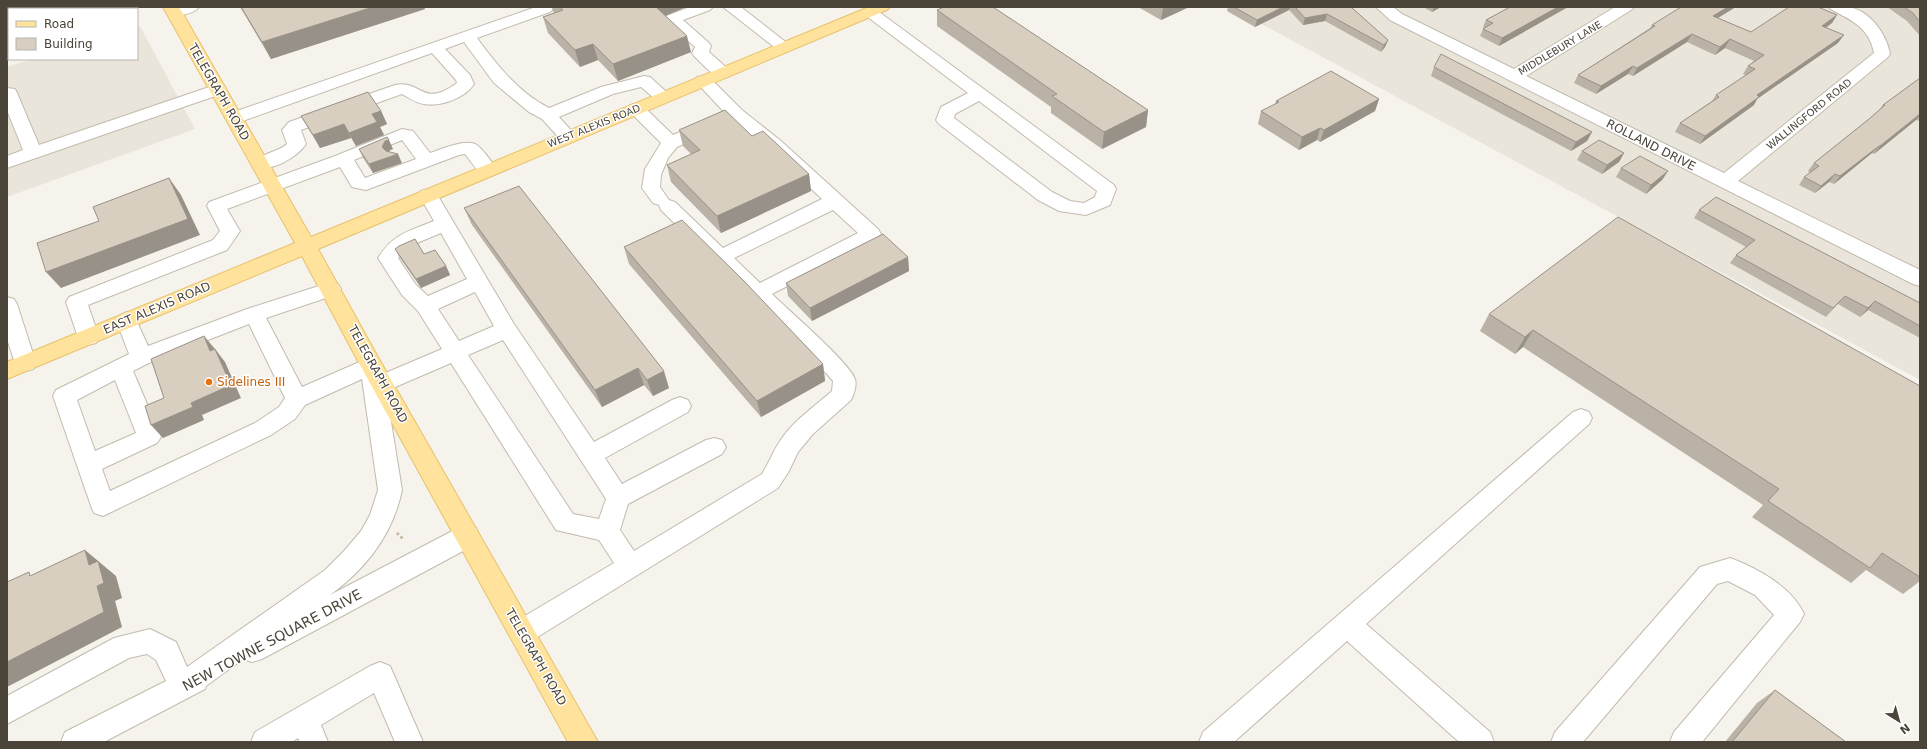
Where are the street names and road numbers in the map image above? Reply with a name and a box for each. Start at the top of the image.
street label: MIDDLEBURY LANE [1516,19,1604,77]
street label: TELEGRAPH ROAD [185,40,252,143]
street label: WALLINGFORD ROAD [1764,76,1854,152]
street label: WEST ALEXIS ROAD [546,102,642,150]
street label: ROLLAND DRIVE [1604,116,1698,174]
street label: EAST ALEXIS ROAD [101,279,213,337]
street label: TELEGRAPH ROAD [345,322,411,425]
street label: NEW TOWNE SQUARE DRIVE [180,586,364,694]
street label: TELEGRAPH ROAD [502,605,569,708]

